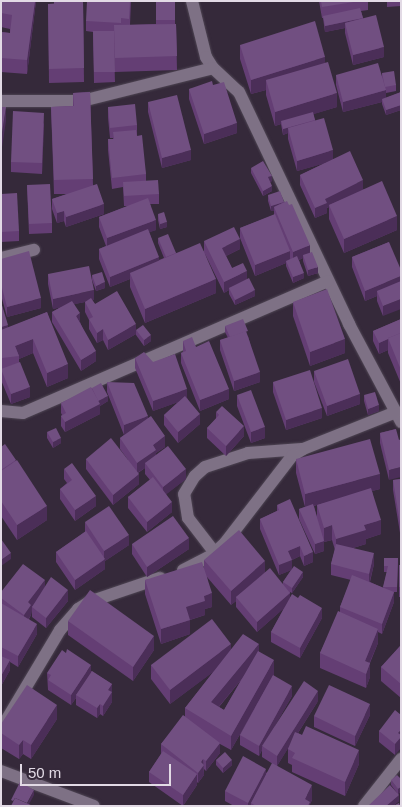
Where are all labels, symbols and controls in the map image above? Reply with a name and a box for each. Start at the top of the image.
scale bar [22,754,174,786]
text: 50 m [28,764,61,781]

